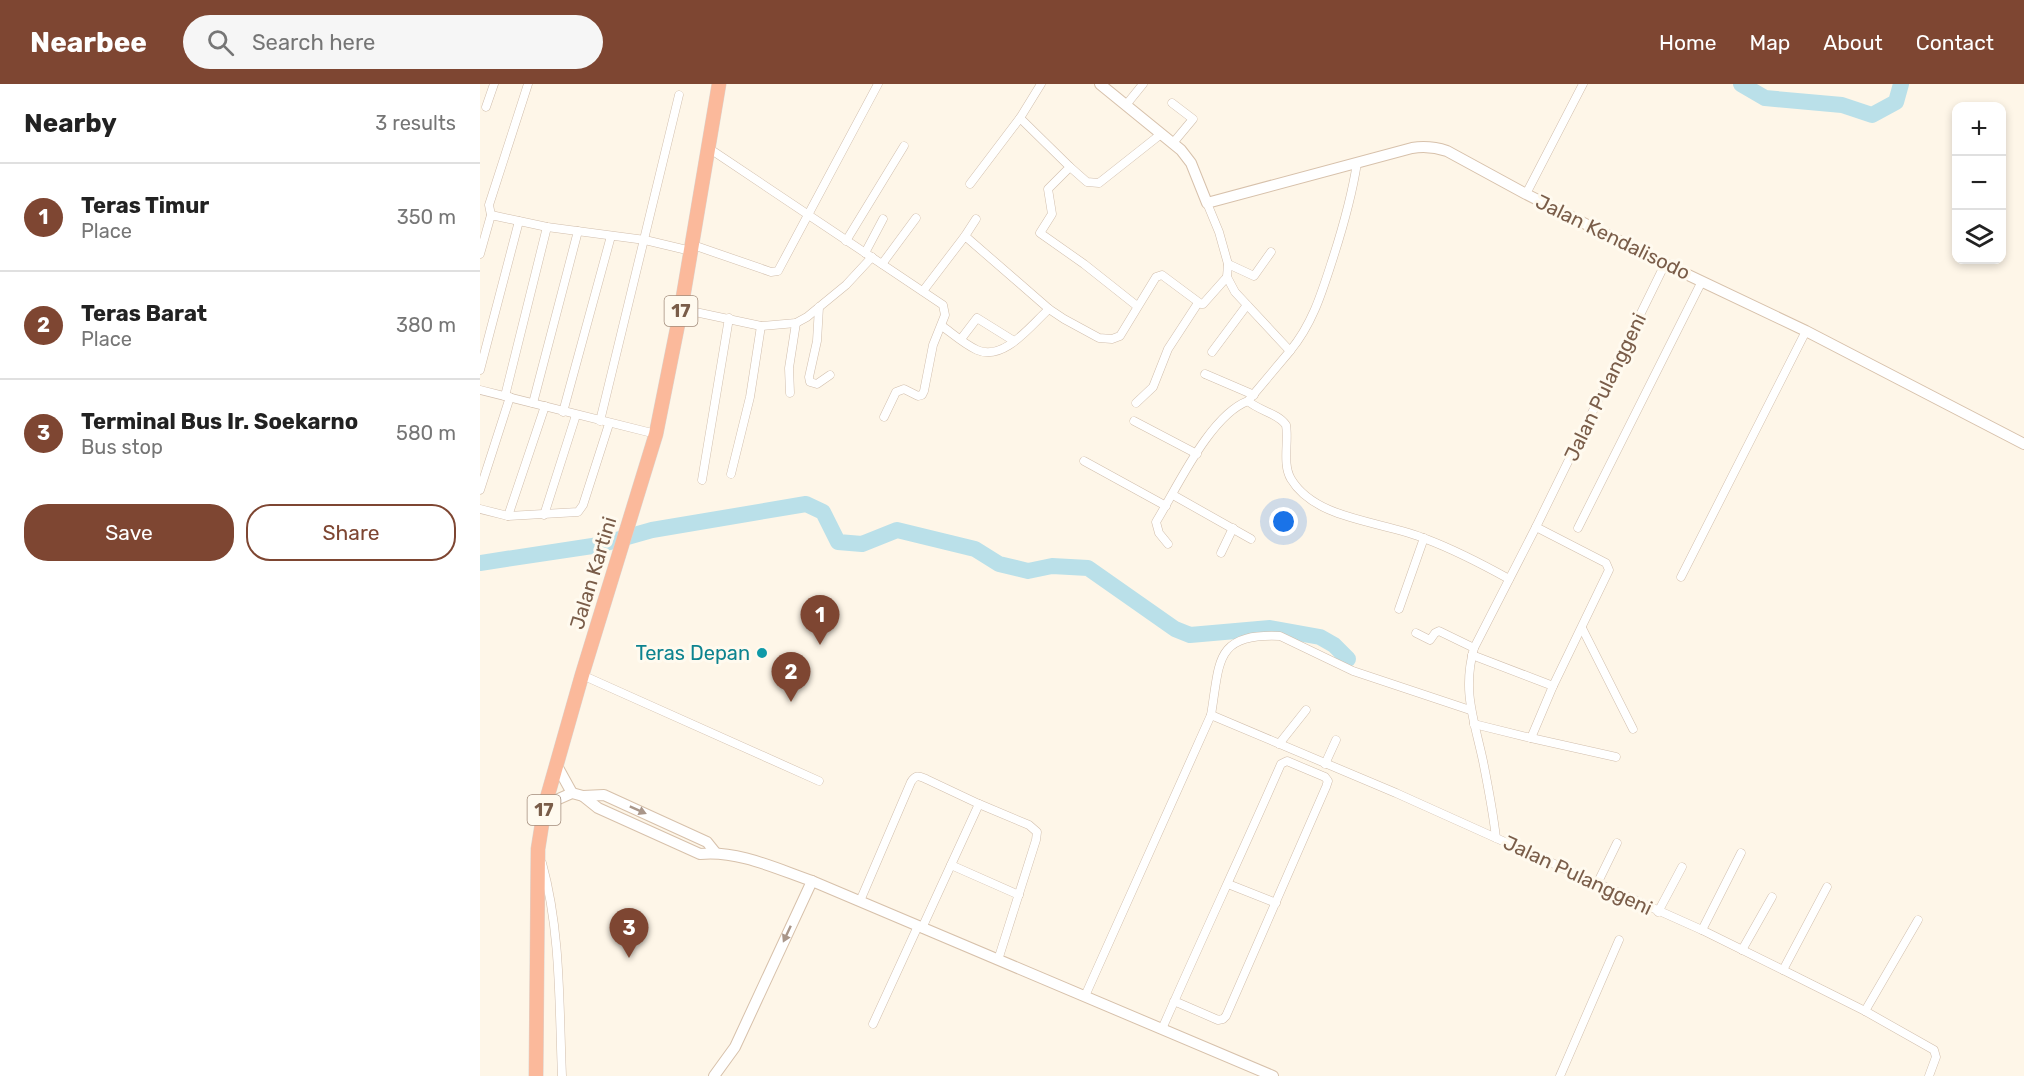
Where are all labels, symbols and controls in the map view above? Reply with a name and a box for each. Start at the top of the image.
search box [183,15,603,69]
text: Nearbee [30,26,147,59]
icon: search [204,26,237,59]
text: Search here [252,29,375,56]
text: Home [1659,30,1716,55]
text: Map [1749,30,1790,55]
text: About [1823,30,1883,55]
text: Contact [1916,30,1994,55]
map controls [1952,102,2006,264]
button: + [1952,102,2006,156]
text: Nearby [24,108,117,139]
text: 3 results [375,111,456,135]
button: − [1952,156,2006,210]
street label: Jalan Kendalisodo [1532,189,1694,285]
text: Teras Timur [81,192,209,219]
text: 1 [39,205,48,229]
text: 350 m [397,205,456,229]
button: layers [1952,210,2006,264]
text: Place [81,219,132,243]
road number: 17 [664,296,698,326]
text: Teras Barat [81,300,207,327]
street label: Jalan Pulanggeni [1559,309,1651,465]
text: 2 [37,313,50,337]
text: 380 m [396,313,456,337]
text: Place [81,327,132,351]
text: Terminal Bus Ir. Soekarno [81,408,358,435]
text: 3 [37,421,50,445]
text: 580 m [396,421,456,445]
text: Bus stop [81,435,163,459]
button: Save [24,504,234,561]
button: Share [246,504,456,561]
your location [1269,507,1298,536]
street label: Jalan Kartini [564,514,622,632]
pin: 1 [800,596,840,645]
place label: Teras Depan [636,641,750,665]
marker: Teras Depan [755,646,769,660]
pin: 2 [772,652,810,702]
road number: 17 [528,795,560,825]
one-way arrow [630,806,647,815]
street label: Jalan Pulanggeni [1500,830,1656,920]
pin: 3 [610,908,648,958]
one-way arrow [783,926,792,943]

